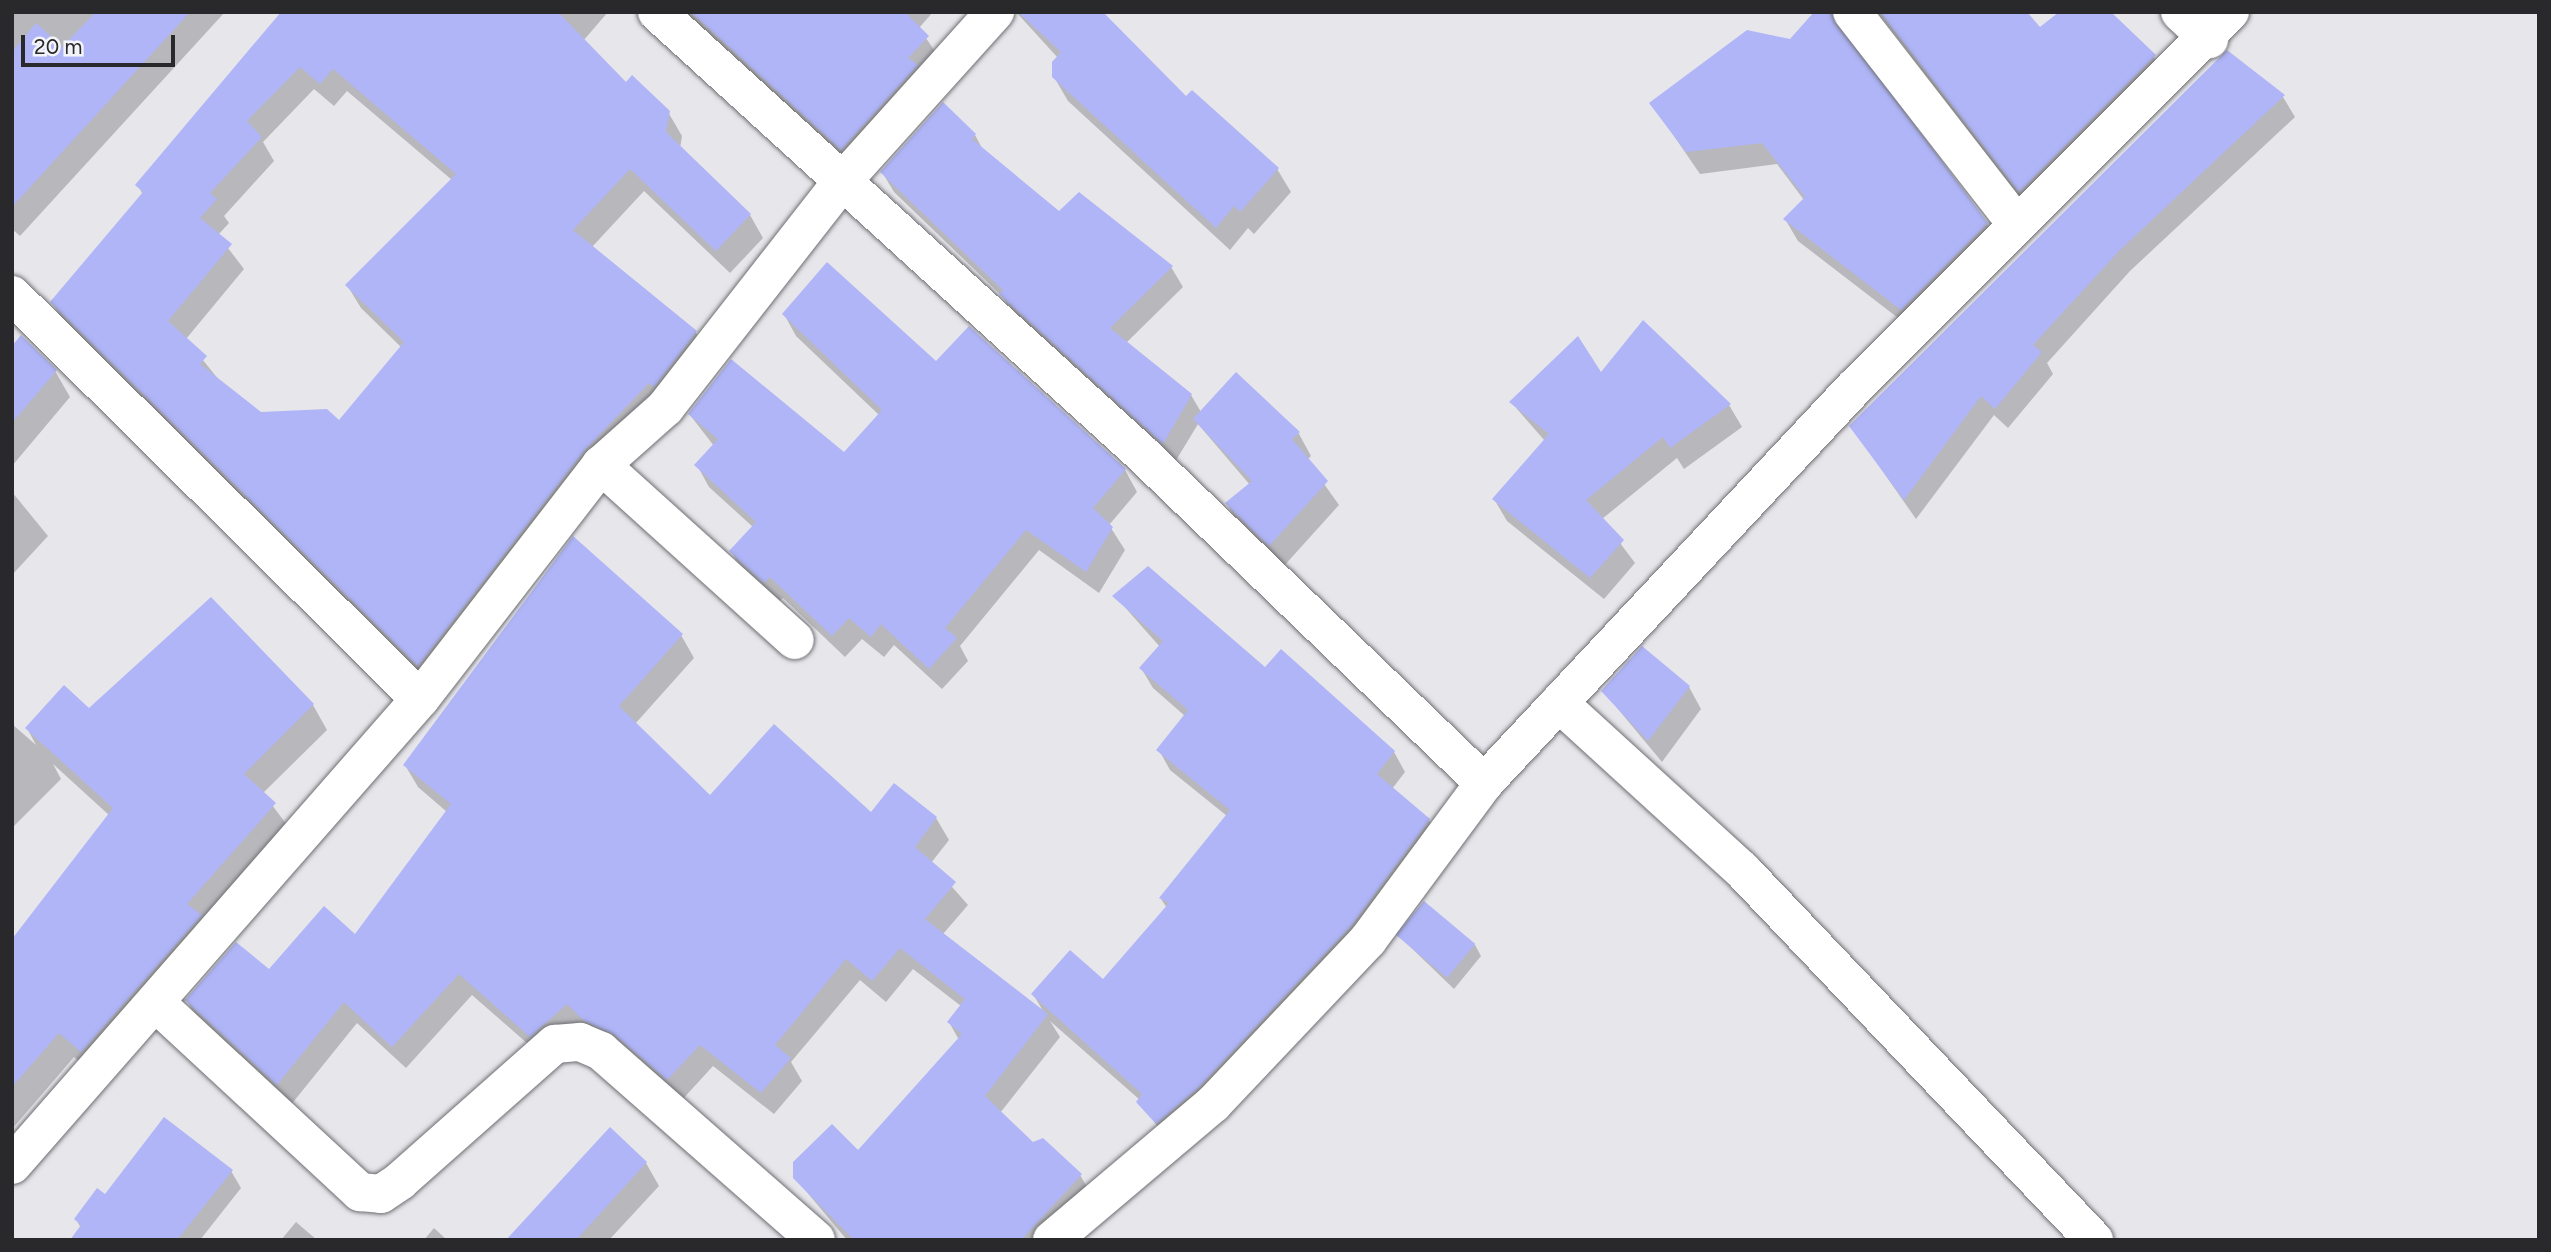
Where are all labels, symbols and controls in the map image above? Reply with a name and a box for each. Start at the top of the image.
scale bar [24,21,178,65]
text: 20 m [34,34,82,59]

